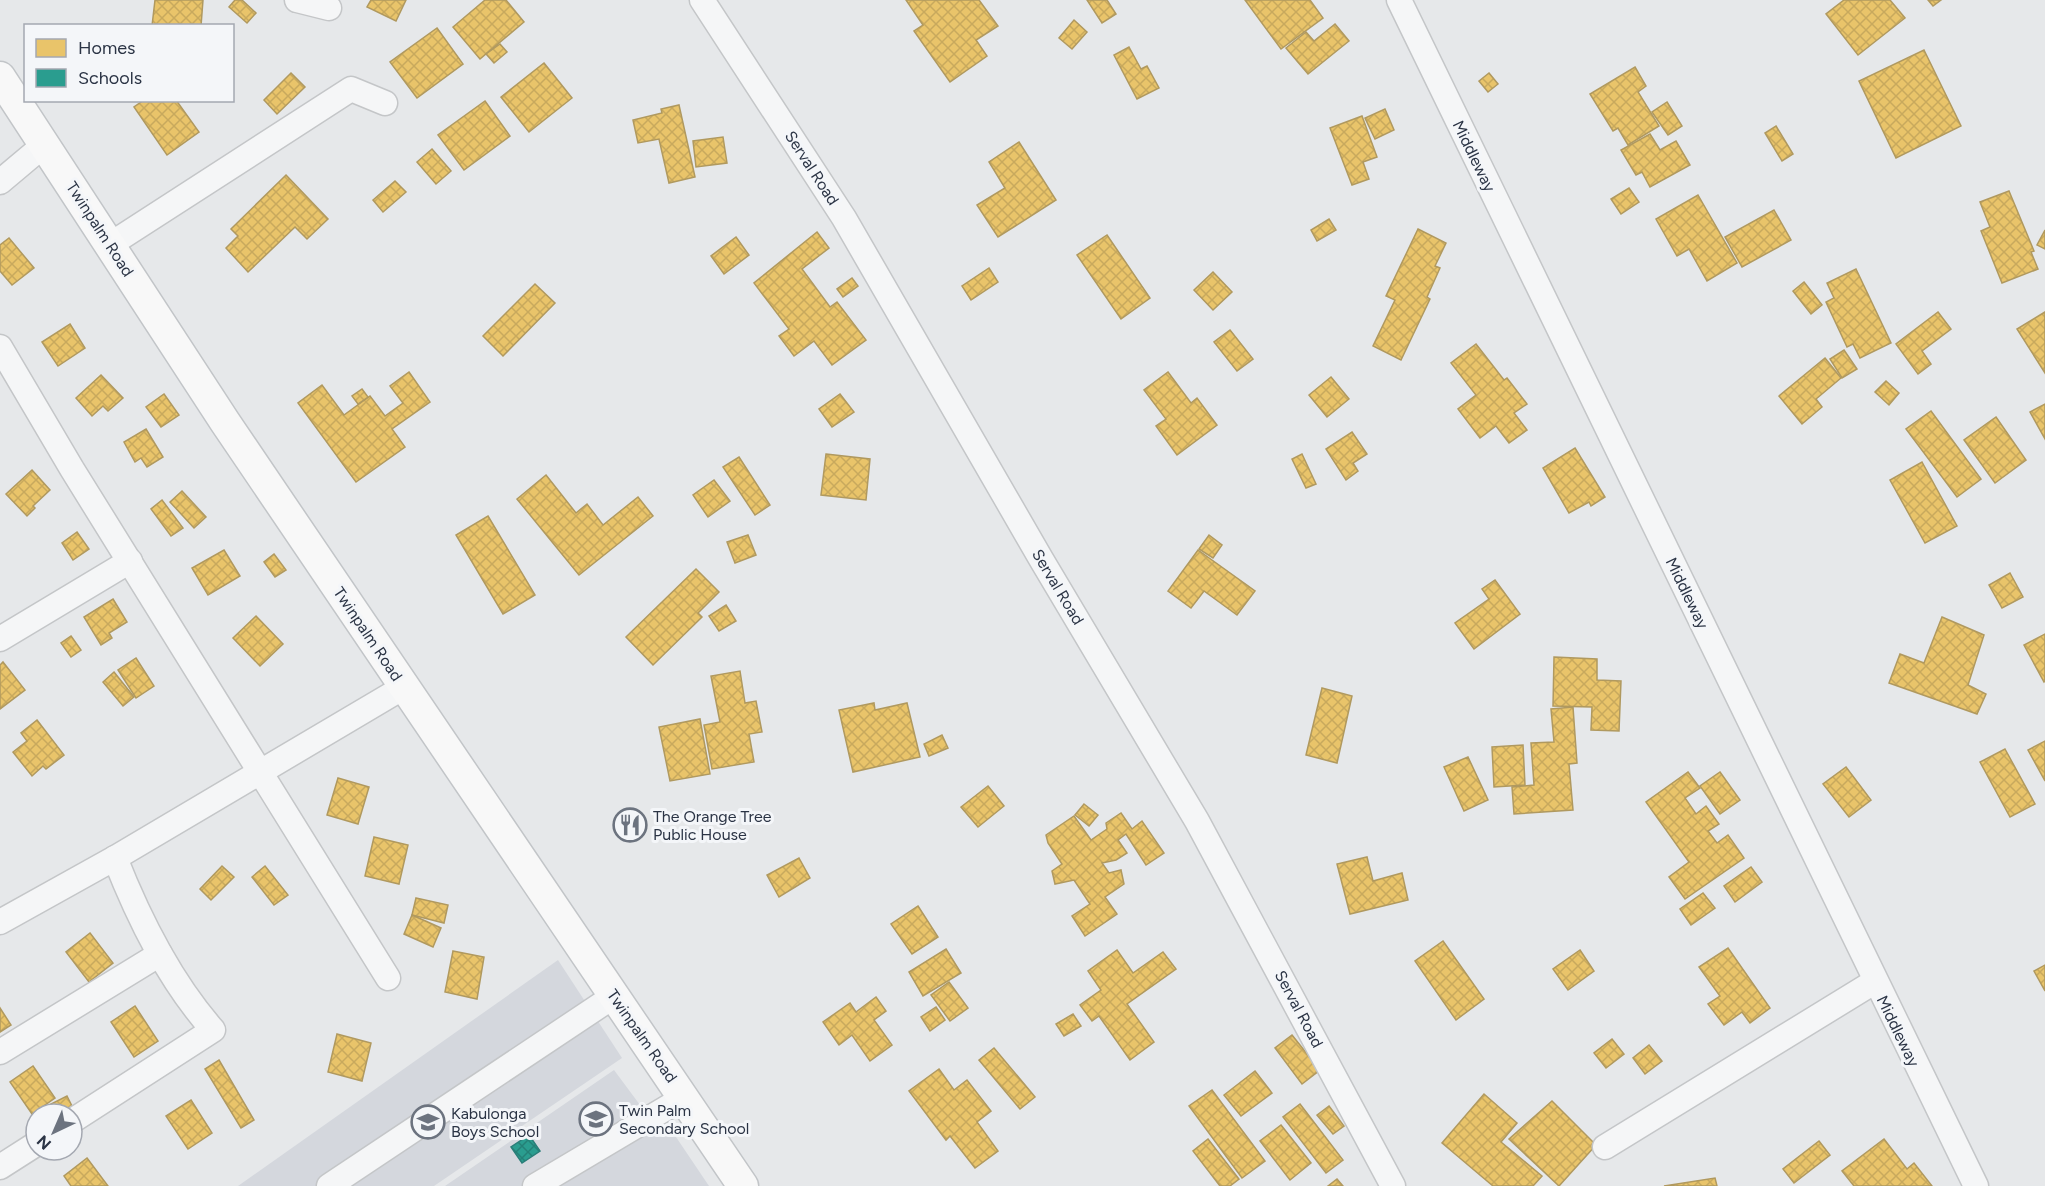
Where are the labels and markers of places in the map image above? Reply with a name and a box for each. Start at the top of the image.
restaurant icon: The Orange Tree Public House [612,807,648,843]
place label: The Orange Tree Public House [653,807,772,844]
school or university icon: Twin Palm Secondary School [578,1101,614,1137]
place label: Twin Palm Secondary School [619,1101,749,1138]
school or university icon: Kabulonga Boys School [410,1104,446,1140]
place label: Kabulonga Boys School [451,1104,539,1141]

